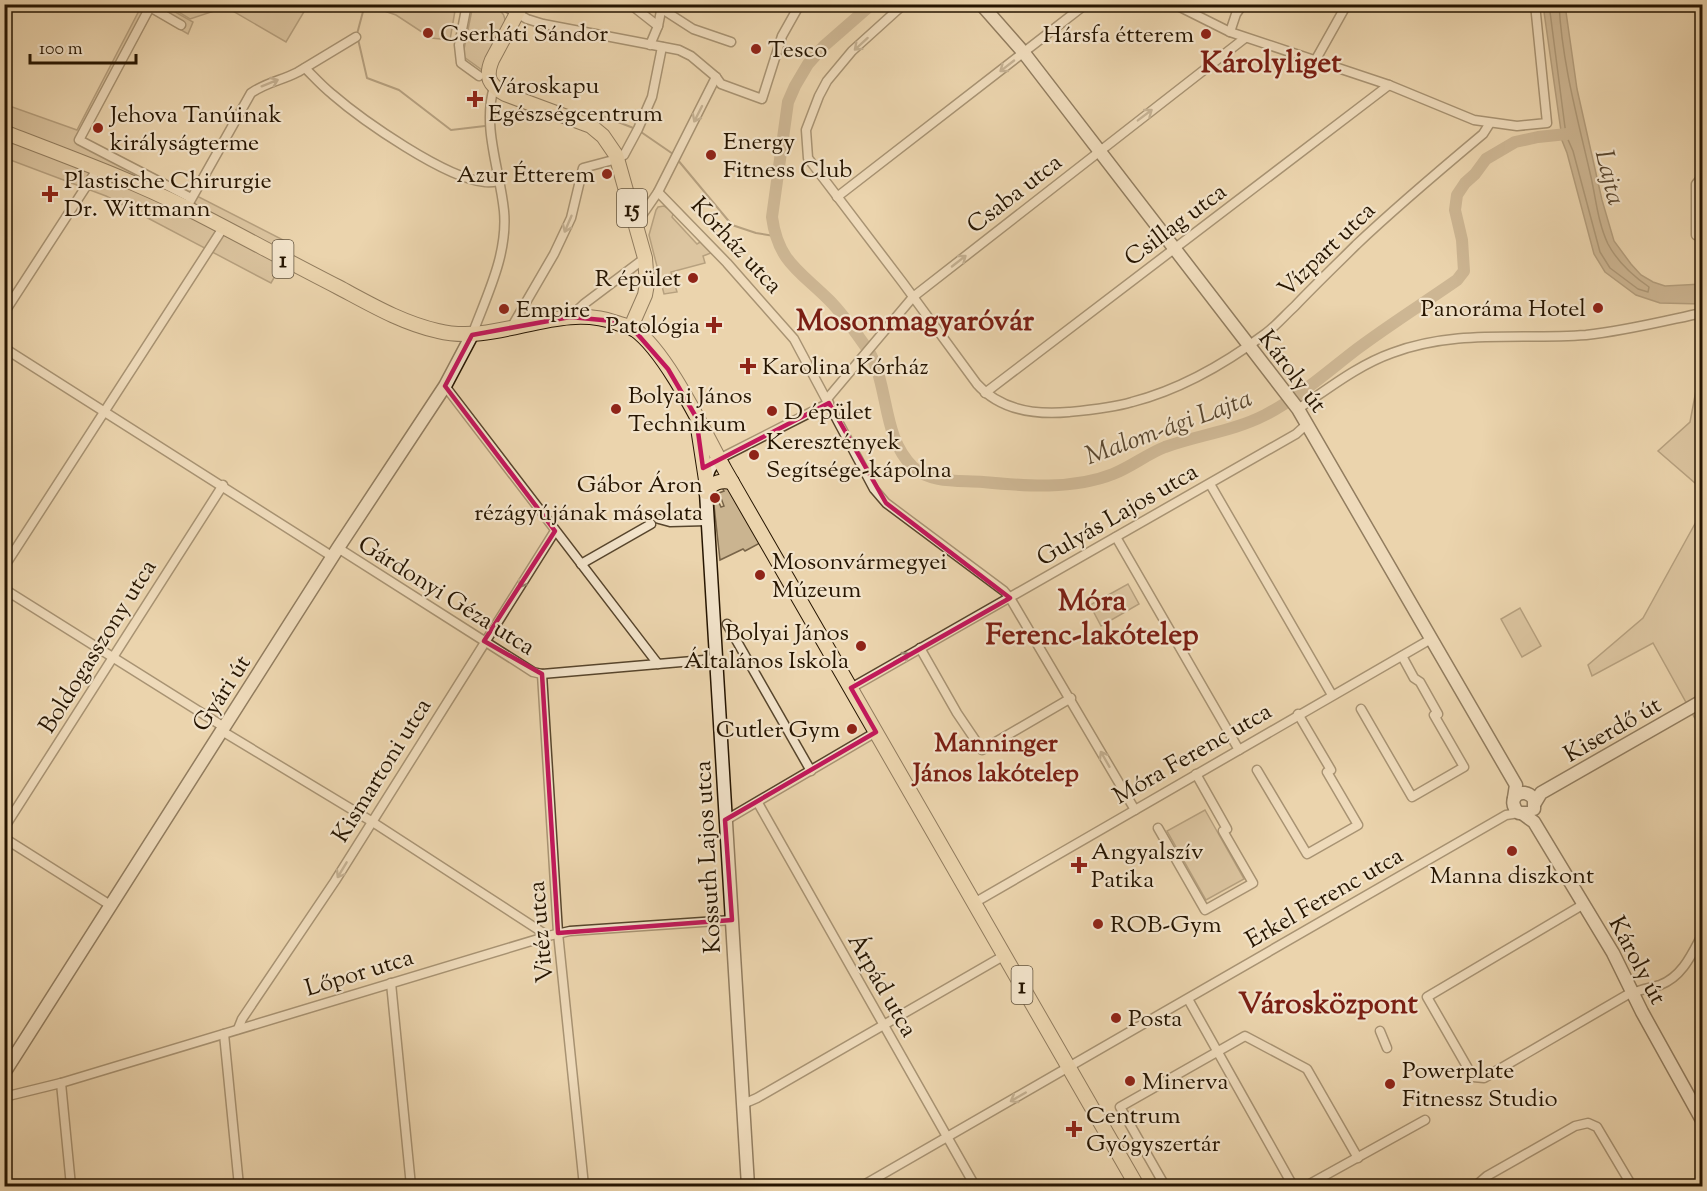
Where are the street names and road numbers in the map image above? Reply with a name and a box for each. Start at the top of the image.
street label: Csaba utca [960,147,1070,243]
street label: Csillag utca [1118,176,1234,275]
road number: 15 [617,189,647,227]
street label: Kórház utca [682,190,789,302]
street label: Vízpart utca [1271,195,1384,306]
road number: 1 [272,240,294,278]
street label: Károly út [1249,324,1334,421]
street label: Gulyás Lajos utca [1031,456,1205,576]
street label: Gárdonyi Géza utca [351,528,541,665]
street label: Boldogasszony utca [31,554,166,741]
street label: Gyári út [185,649,260,739]
street label: Kiserdő út [1558,689,1668,772]
street label: Kismartoni utca [325,692,441,850]
street label: Móra Ferenc utca [1107,695,1279,814]
street label: Kossuth Lajos utca [687,760,731,954]
street label: Erkel Ferenc utca [1240,840,1410,958]
street label: Vitéz utca [521,879,563,984]
street label: Károly út [1599,911,1674,1011]
street label: Árpád utca [838,928,925,1044]
street label: Lőpor utca [301,941,418,1007]
road number: 1 [1012,966,1032,1004]

